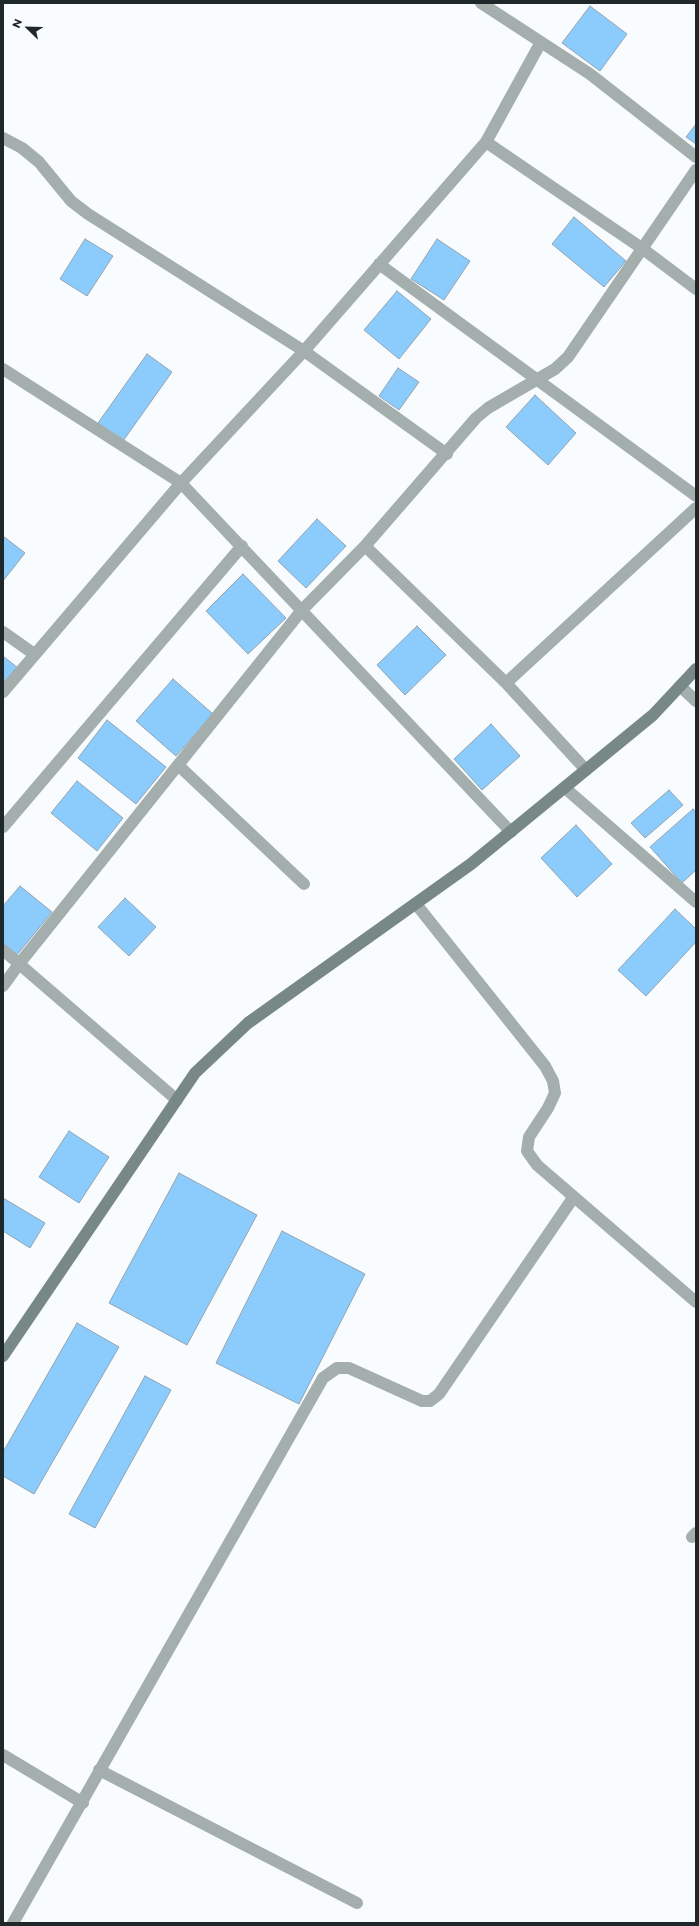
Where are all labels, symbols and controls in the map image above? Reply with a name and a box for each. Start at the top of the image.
north arrow [8,8,48,48]
text: N [9,16,25,30]

